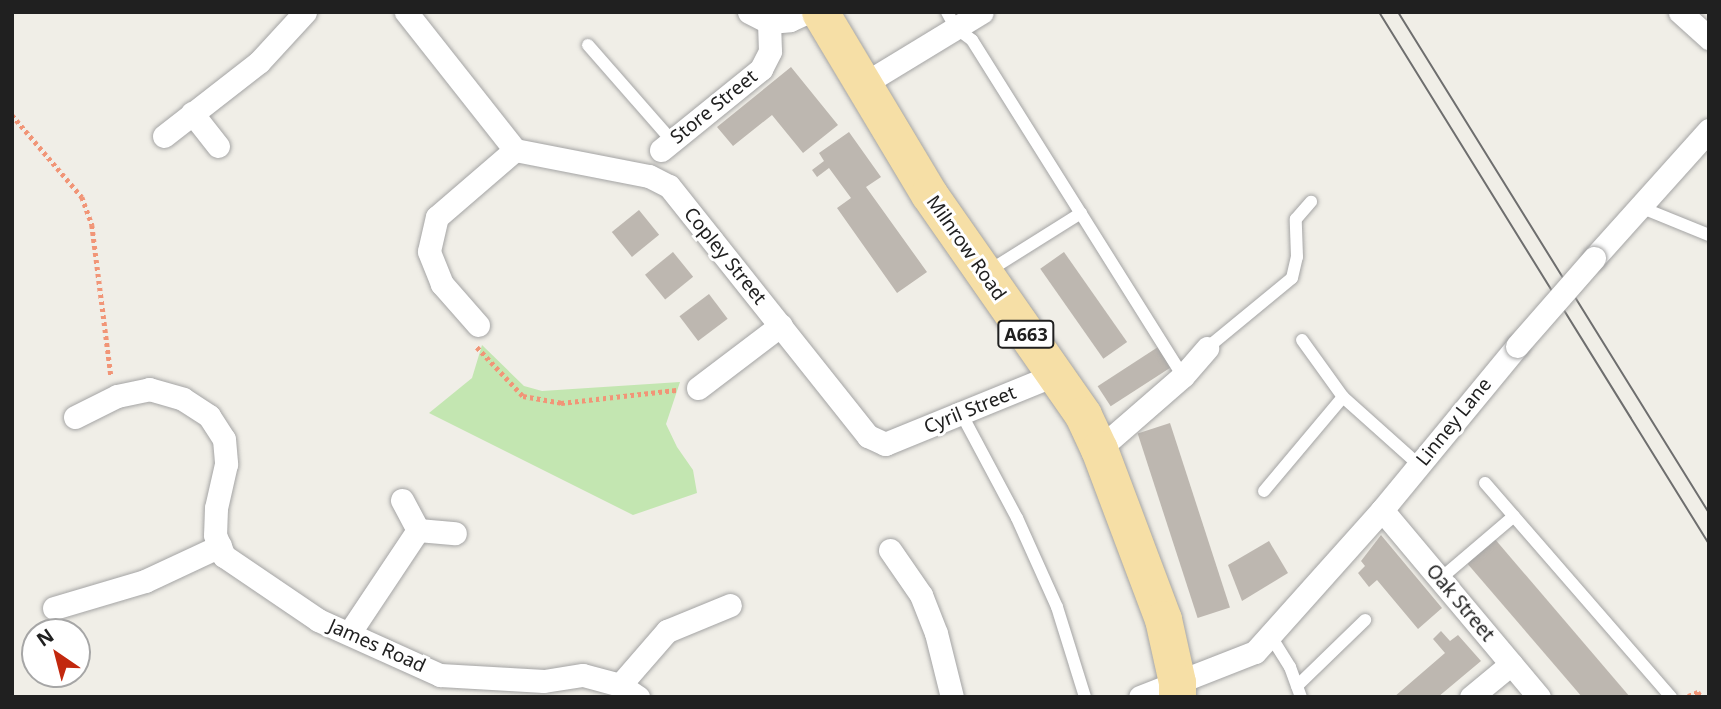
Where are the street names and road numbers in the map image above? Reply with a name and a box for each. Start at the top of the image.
street label: Store Street [666,65,762,149]
street label: Milnrow Road [921,191,1011,305]
street label: Copley Street [679,203,771,309]
road number: A663 [996,320,1056,348]
street label: Linney Lane [1412,373,1496,471]
street label: Cyril Street [921,381,1019,439]
street label: Oak Street [1421,560,1499,646]
street label: James Road [325,614,429,678]

